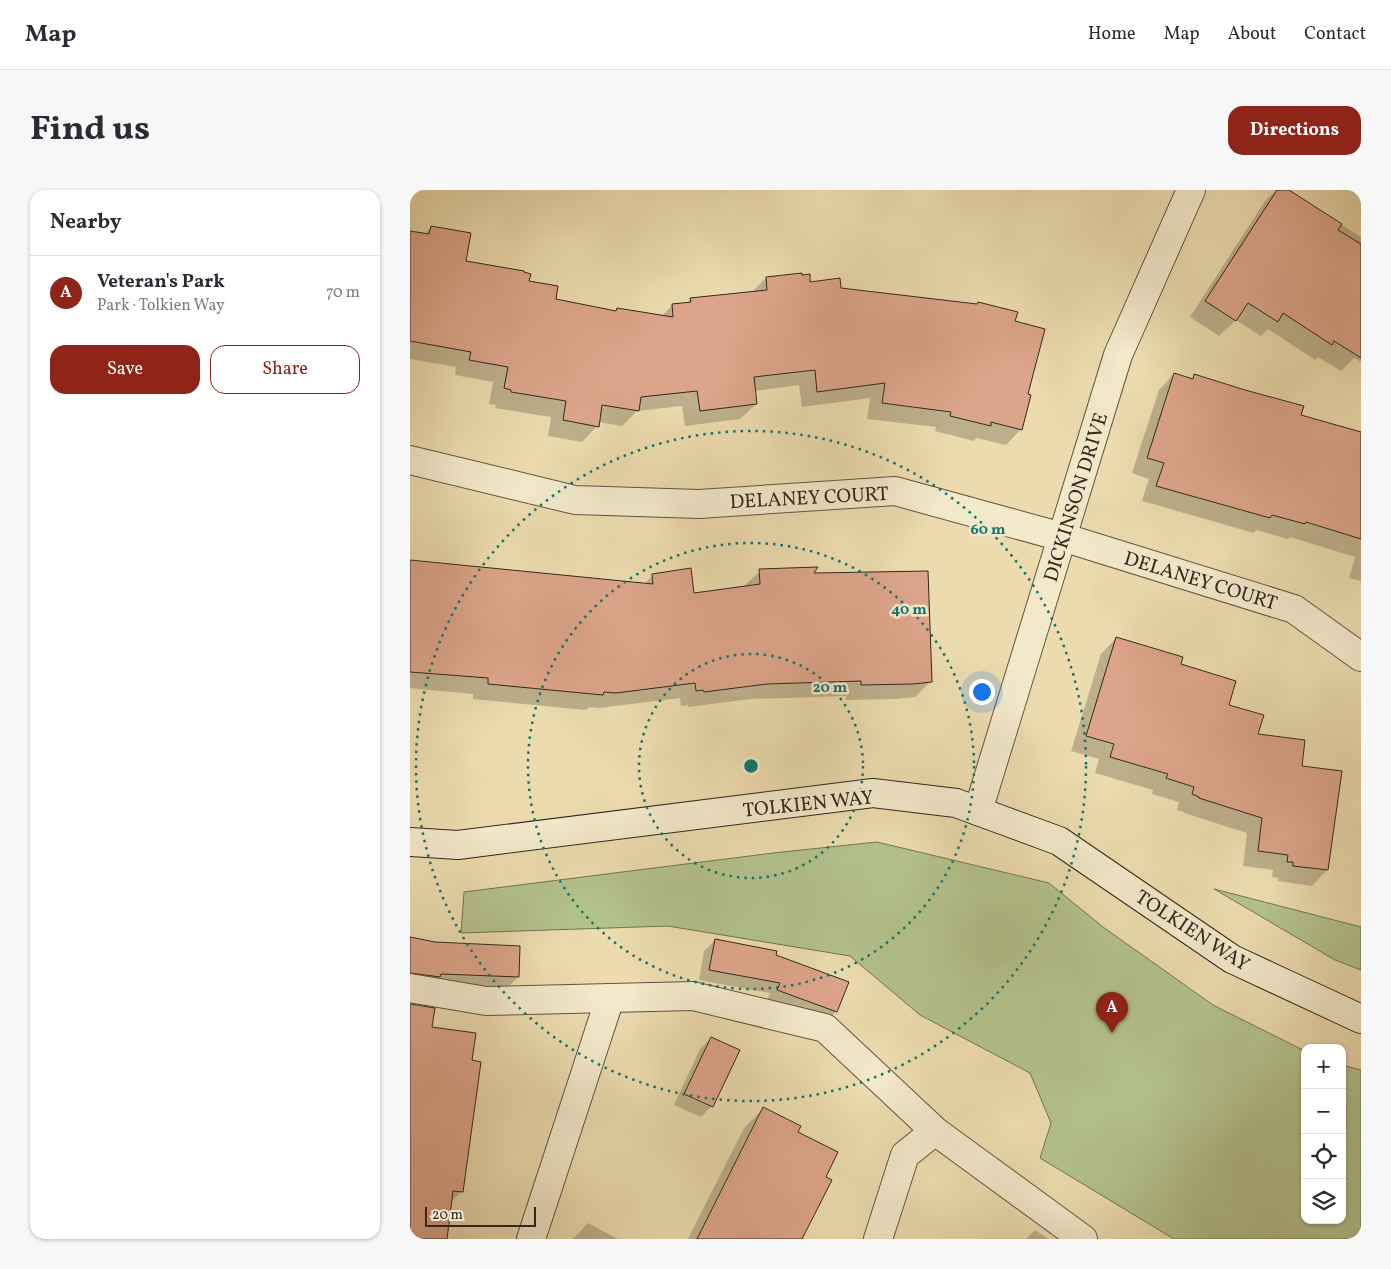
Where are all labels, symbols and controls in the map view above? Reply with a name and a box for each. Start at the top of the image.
text: Map [25,18,76,52]
text: Home [1088,22,1136,47]
text: Map [1164,22,1200,47]
text: About [1228,22,1276,47]
text: Contact [1304,22,1366,47]
text: Find us [30,106,150,154]
button: Directions [1228,106,1361,155]
text: Nearby [50,208,121,237]
text: Veteran's Park [97,269,225,295]
text: A [60,282,72,304]
text: 70 m [326,282,360,304]
text: Park · Tolkien Way [97,295,225,317]
button: Save [50,345,200,394]
button: Share [210,345,360,394]
street label: DICKINSON DRIVE [1038,409,1116,586]
street label: DELANEY COURT [729,481,890,517]
text: 60 m [971,520,1006,541]
street label: DELANEY COURT [1120,545,1281,619]
text: 40 m [891,600,927,621]
text: 20 m [813,678,848,699]
your location [969,679,995,705]
centre of rings [742,757,760,775]
street label: TOLKIEN WAY [741,784,875,826]
street label: TOLKIEN WAY [1129,884,1255,979]
pin: A [1096,992,1128,1033]
map controls [1301,1044,1346,1224]
button: + [1301,1044,1346,1089]
button: − [1301,1089,1346,1134]
button: locate [1301,1134,1346,1179]
button: layers [1301,1179,1346,1224]
scale bar [425,1204,536,1227]
text: 20 m [432,1206,463,1225]

